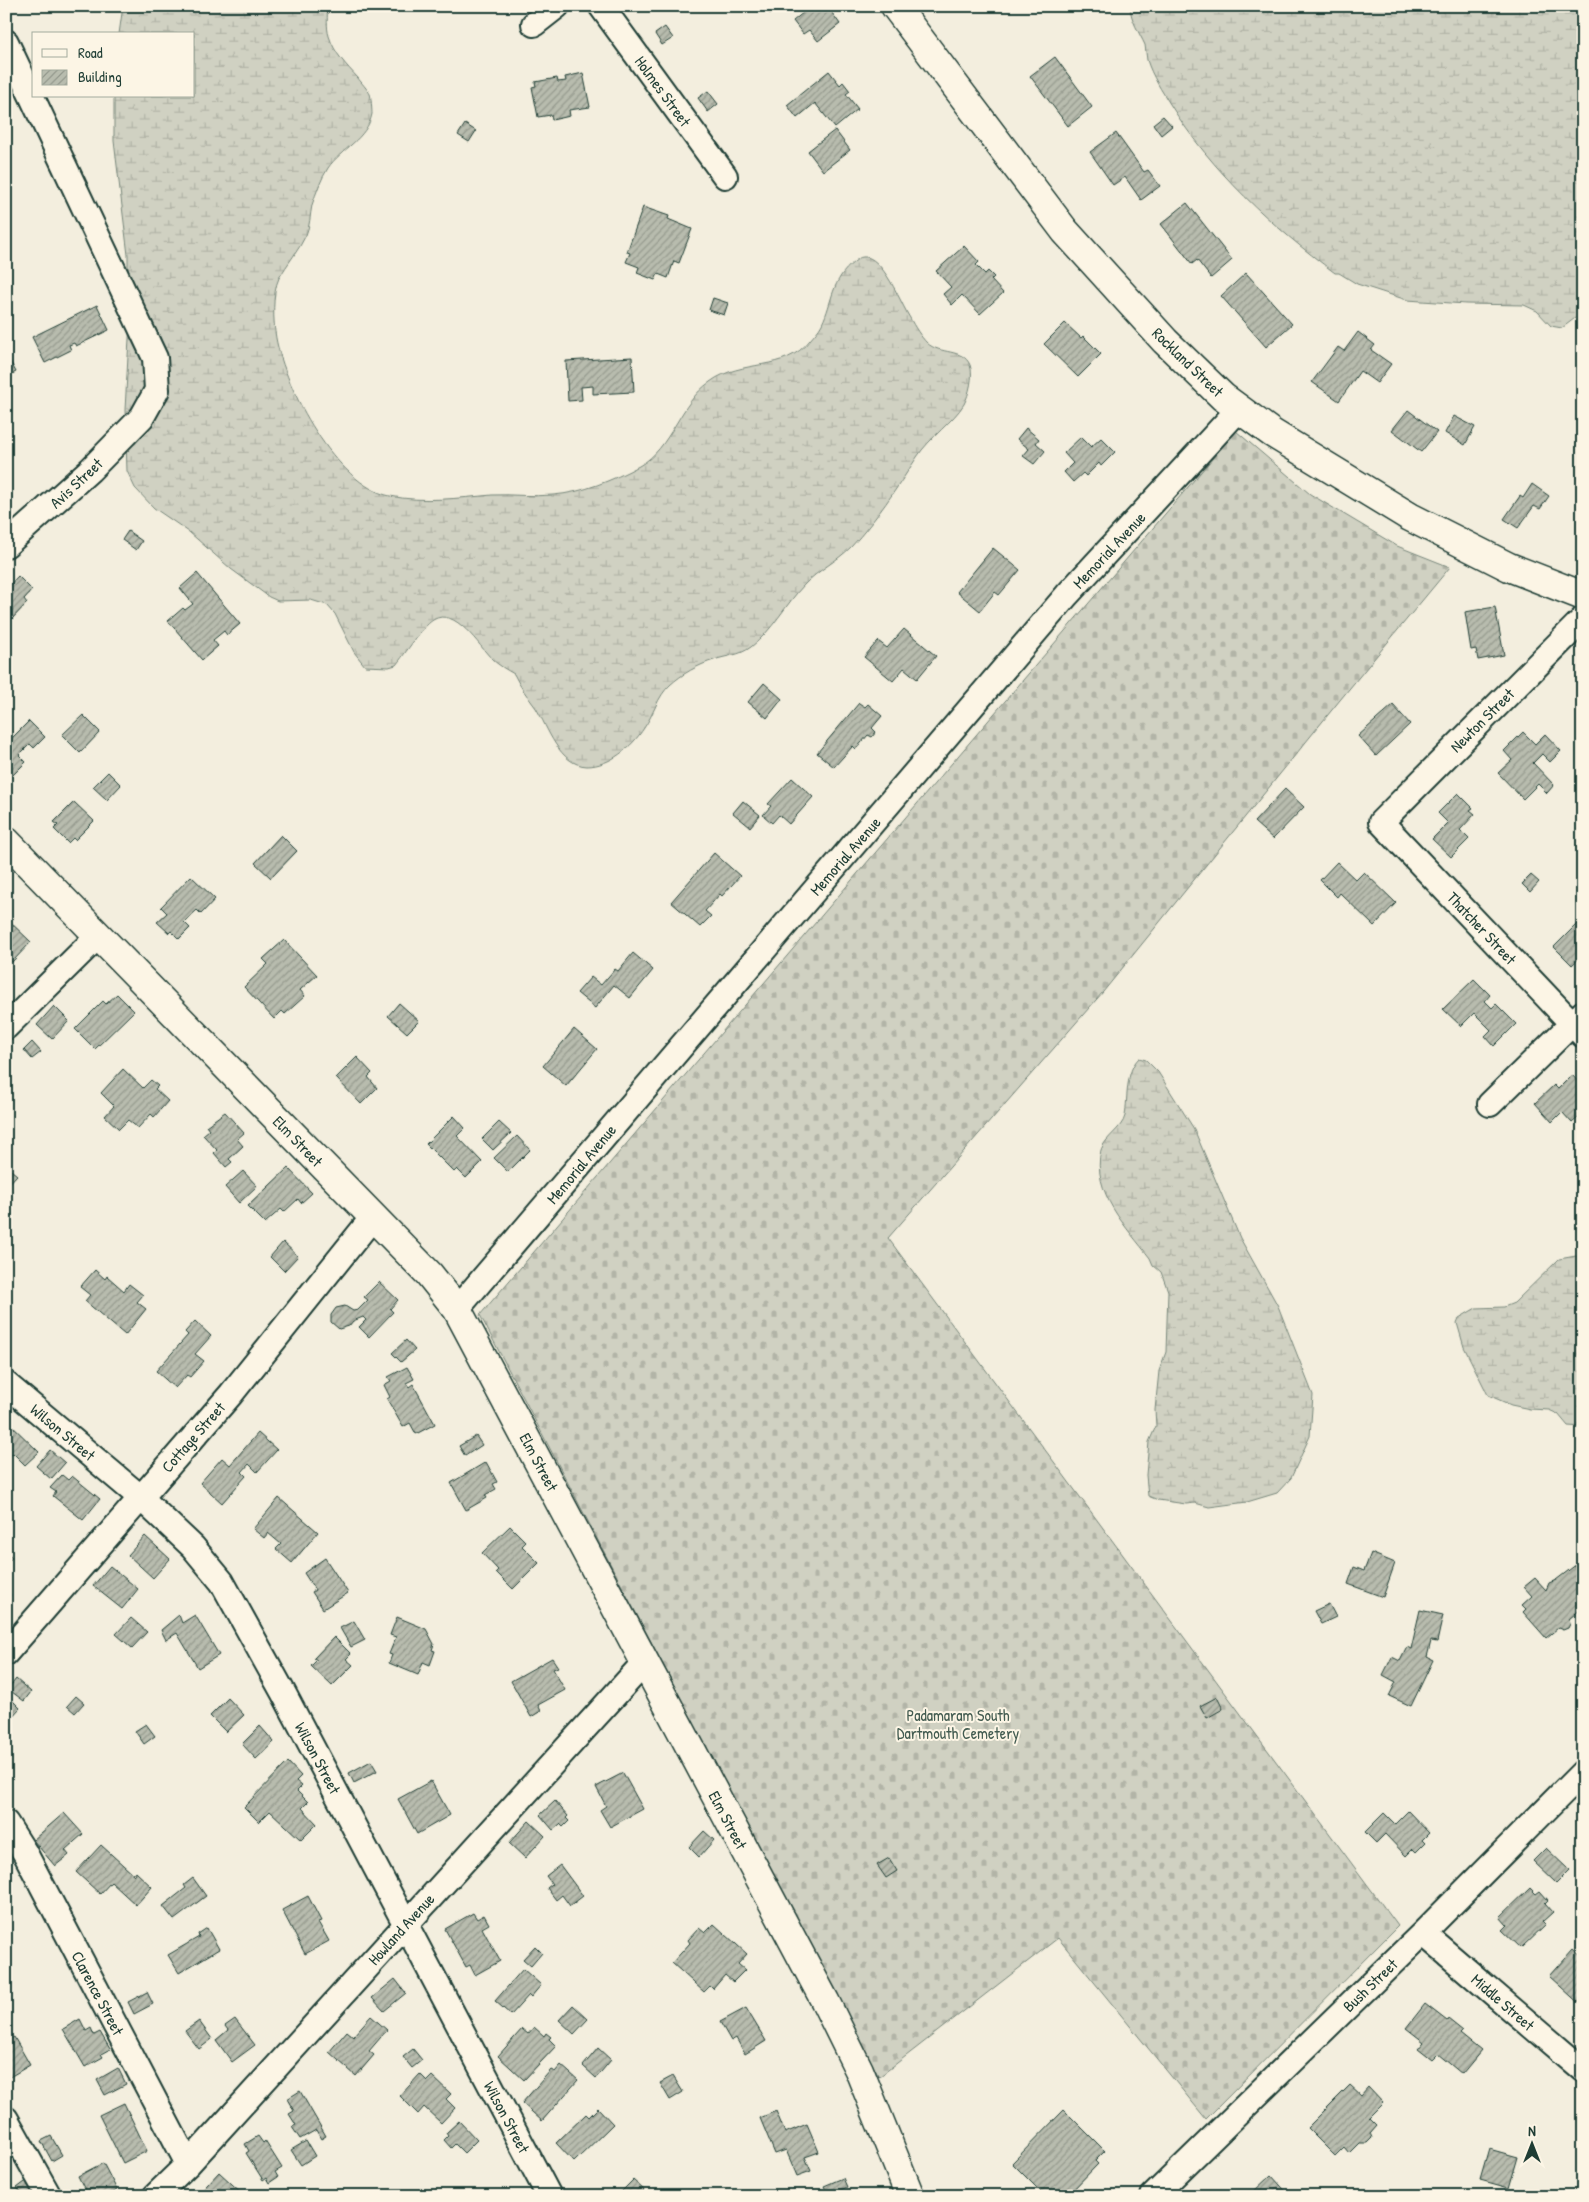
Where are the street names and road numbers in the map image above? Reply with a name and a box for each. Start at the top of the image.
street label: Holmes Street [630,51,696,131]
street label: Rockland Street [1147,322,1229,402]
street label: Avis Street [45,452,108,513]
street label: Memorial Avenue [1068,506,1151,593]
street label: Newton Street [1445,683,1519,757]
street label: Memorial Avenue [805,811,886,900]
street label: Thatcher Street [1442,887,1522,970]
street label: Elm Street [268,1111,328,1172]
street label: Memorial Avenue [541,1119,621,1209]
street label: Cottage Street [156,1397,230,1477]
street label: Wilson Street [26,1398,101,1466]
street label: Elm Street [514,1429,564,1495]
street label: Wilson Street [290,1718,346,1798]
street label: Elm Street [703,1787,753,1853]
street label: Howland Avenue [363,1888,440,1970]
street label: Clarence Street [67,1947,130,2039]
street label: Bush Street [1338,1953,1403,2017]
street label: Middle Street [1467,1968,1540,2036]
street label: Wilson Street [479,2077,535,2157]

